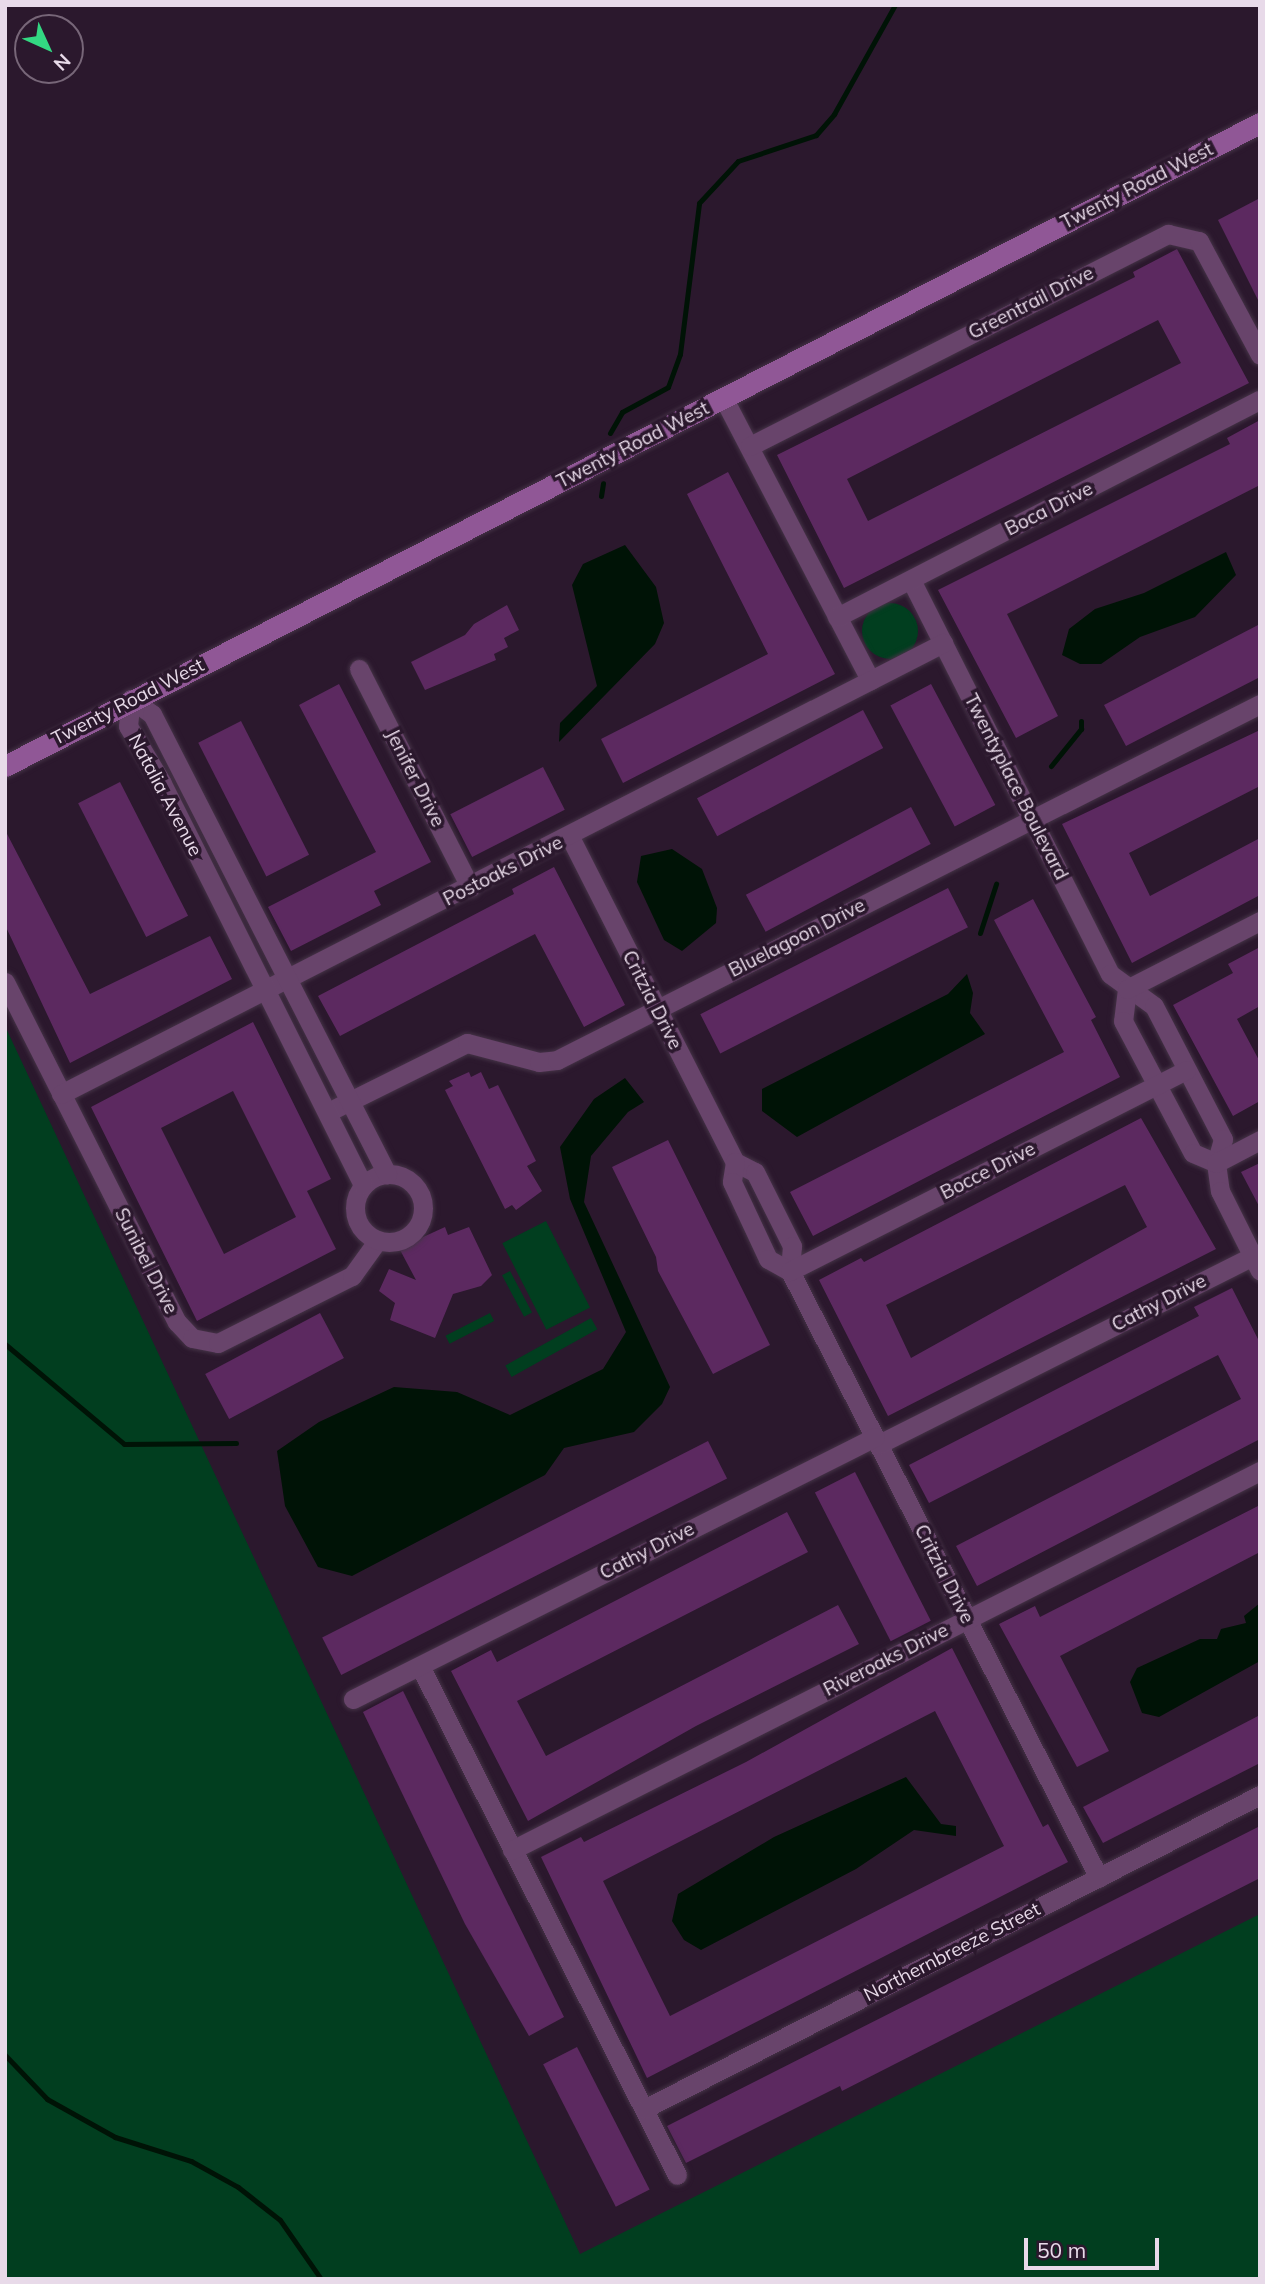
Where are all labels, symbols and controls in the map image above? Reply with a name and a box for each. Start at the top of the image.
north arrow [14,14,84,84]
text: N [49,49,76,76]
street label: Twenty Road West [1057,138,1217,234]
street label: Greentrail Drive [965,262,1097,344]
street label: Twenty Road West [553,397,713,493]
street label: Boca Drive [1001,477,1097,541]
street label: Twenty Road West [48,654,208,750]
street label: Twentyplace Boulevard [959,690,1073,884]
street label: Jenifer Drive [381,725,449,831]
street label: Natalia Avenue [123,730,207,860]
street label: Postoaks Drive [440,831,566,911]
street label: Bluelagoon Drive [725,894,869,982]
street label: Critzia Drive [617,947,687,1053]
street label: Bocce Drive [937,1137,1039,1205]
street label: Sunibel Drive [110,1204,182,1318]
street label: Cathy Drive [1108,1270,1210,1336]
street label: Cathy Drive [596,1518,698,1584]
street label: Critzia Drive [909,1521,979,1627]
street label: Riveroaks Drive [820,1619,952,1701]
street label: Northernbreeze Street [860,1898,1044,2006]
scale bar [1027,2224,1162,2268]
text: 50 m [1037,2237,1086,2263]

